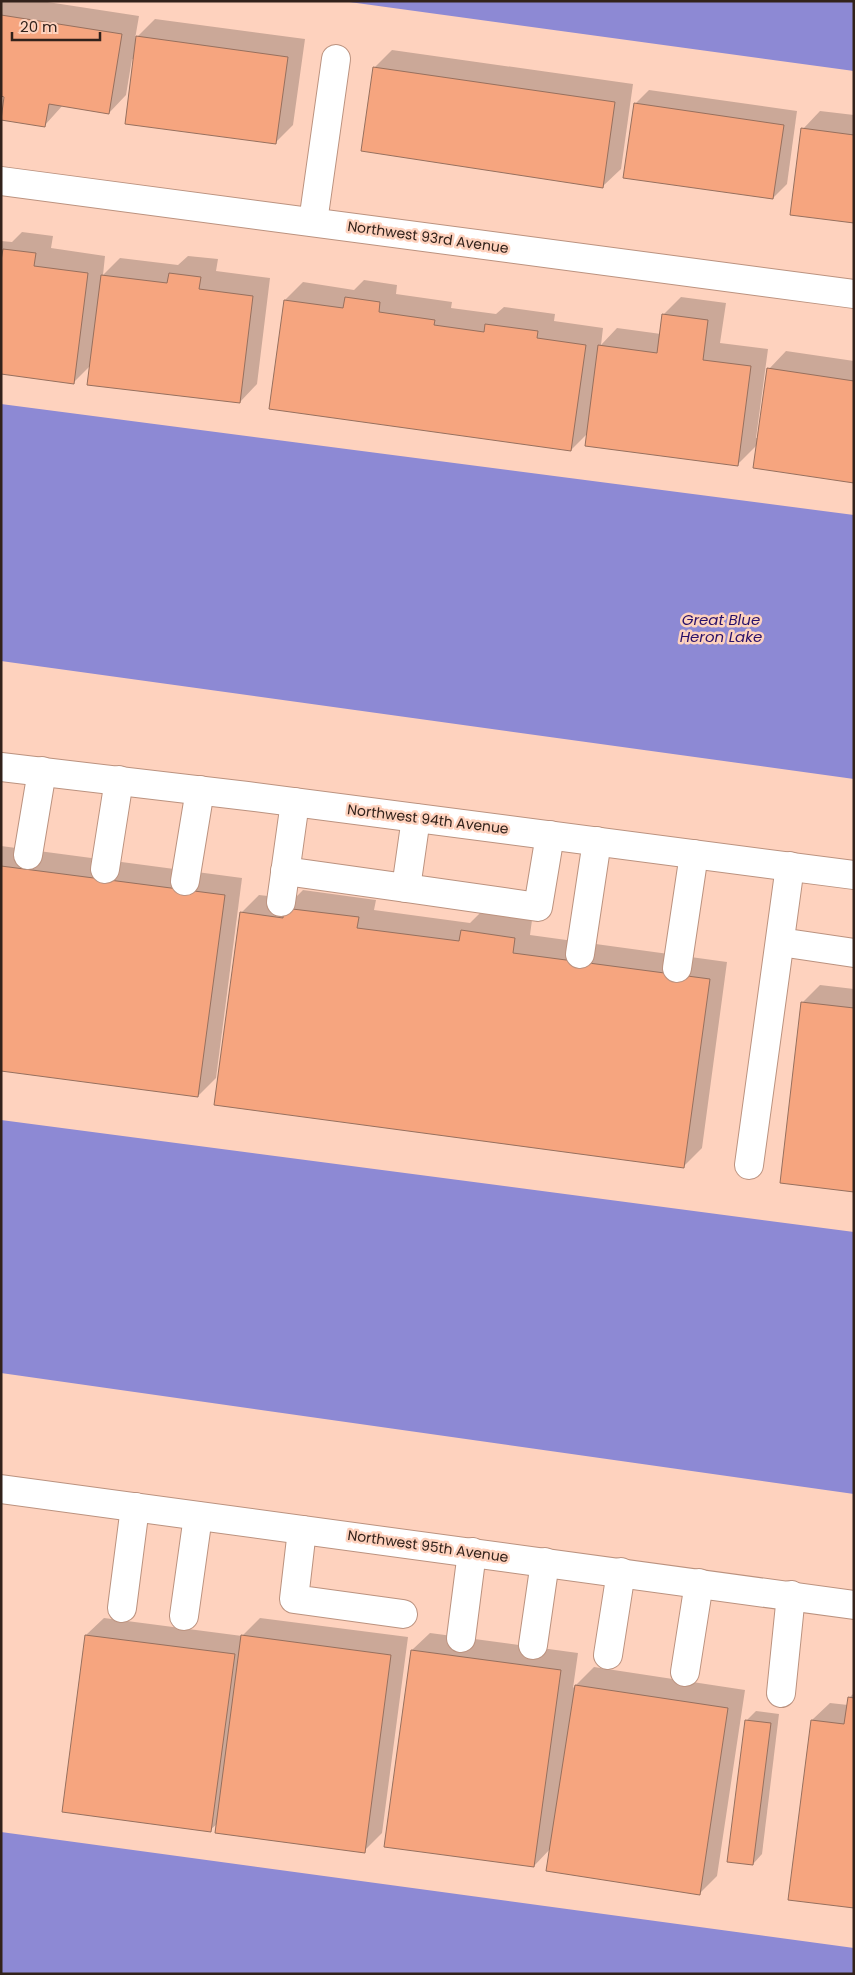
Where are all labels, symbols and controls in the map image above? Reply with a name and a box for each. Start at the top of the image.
scale bar [12,10,100,42]
text: 20 m [20,16,58,37]
street label: Northwest 93rd Avenue [346,216,510,258]
water label: Great Blue Heron Lake [680,609,762,647]
street label: Northwest 94th Avenue [346,799,510,839]
street label: Northwest 95th Avenue [346,1525,510,1567]

